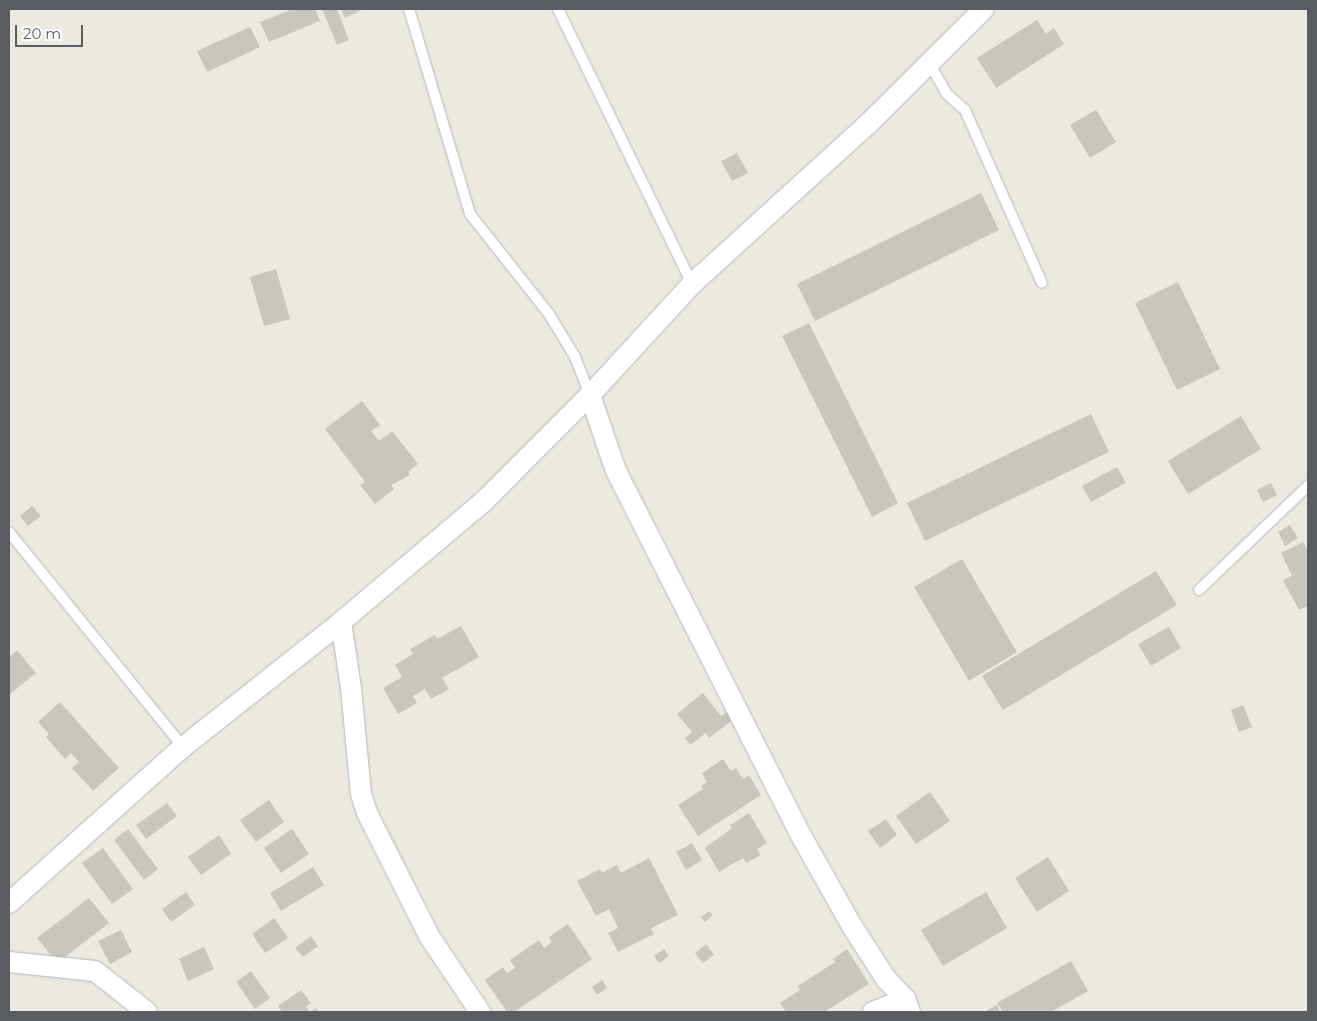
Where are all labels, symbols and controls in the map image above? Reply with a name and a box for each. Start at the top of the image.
scale bar [18,15,85,47]
text: 20 m [23,24,61,43]

